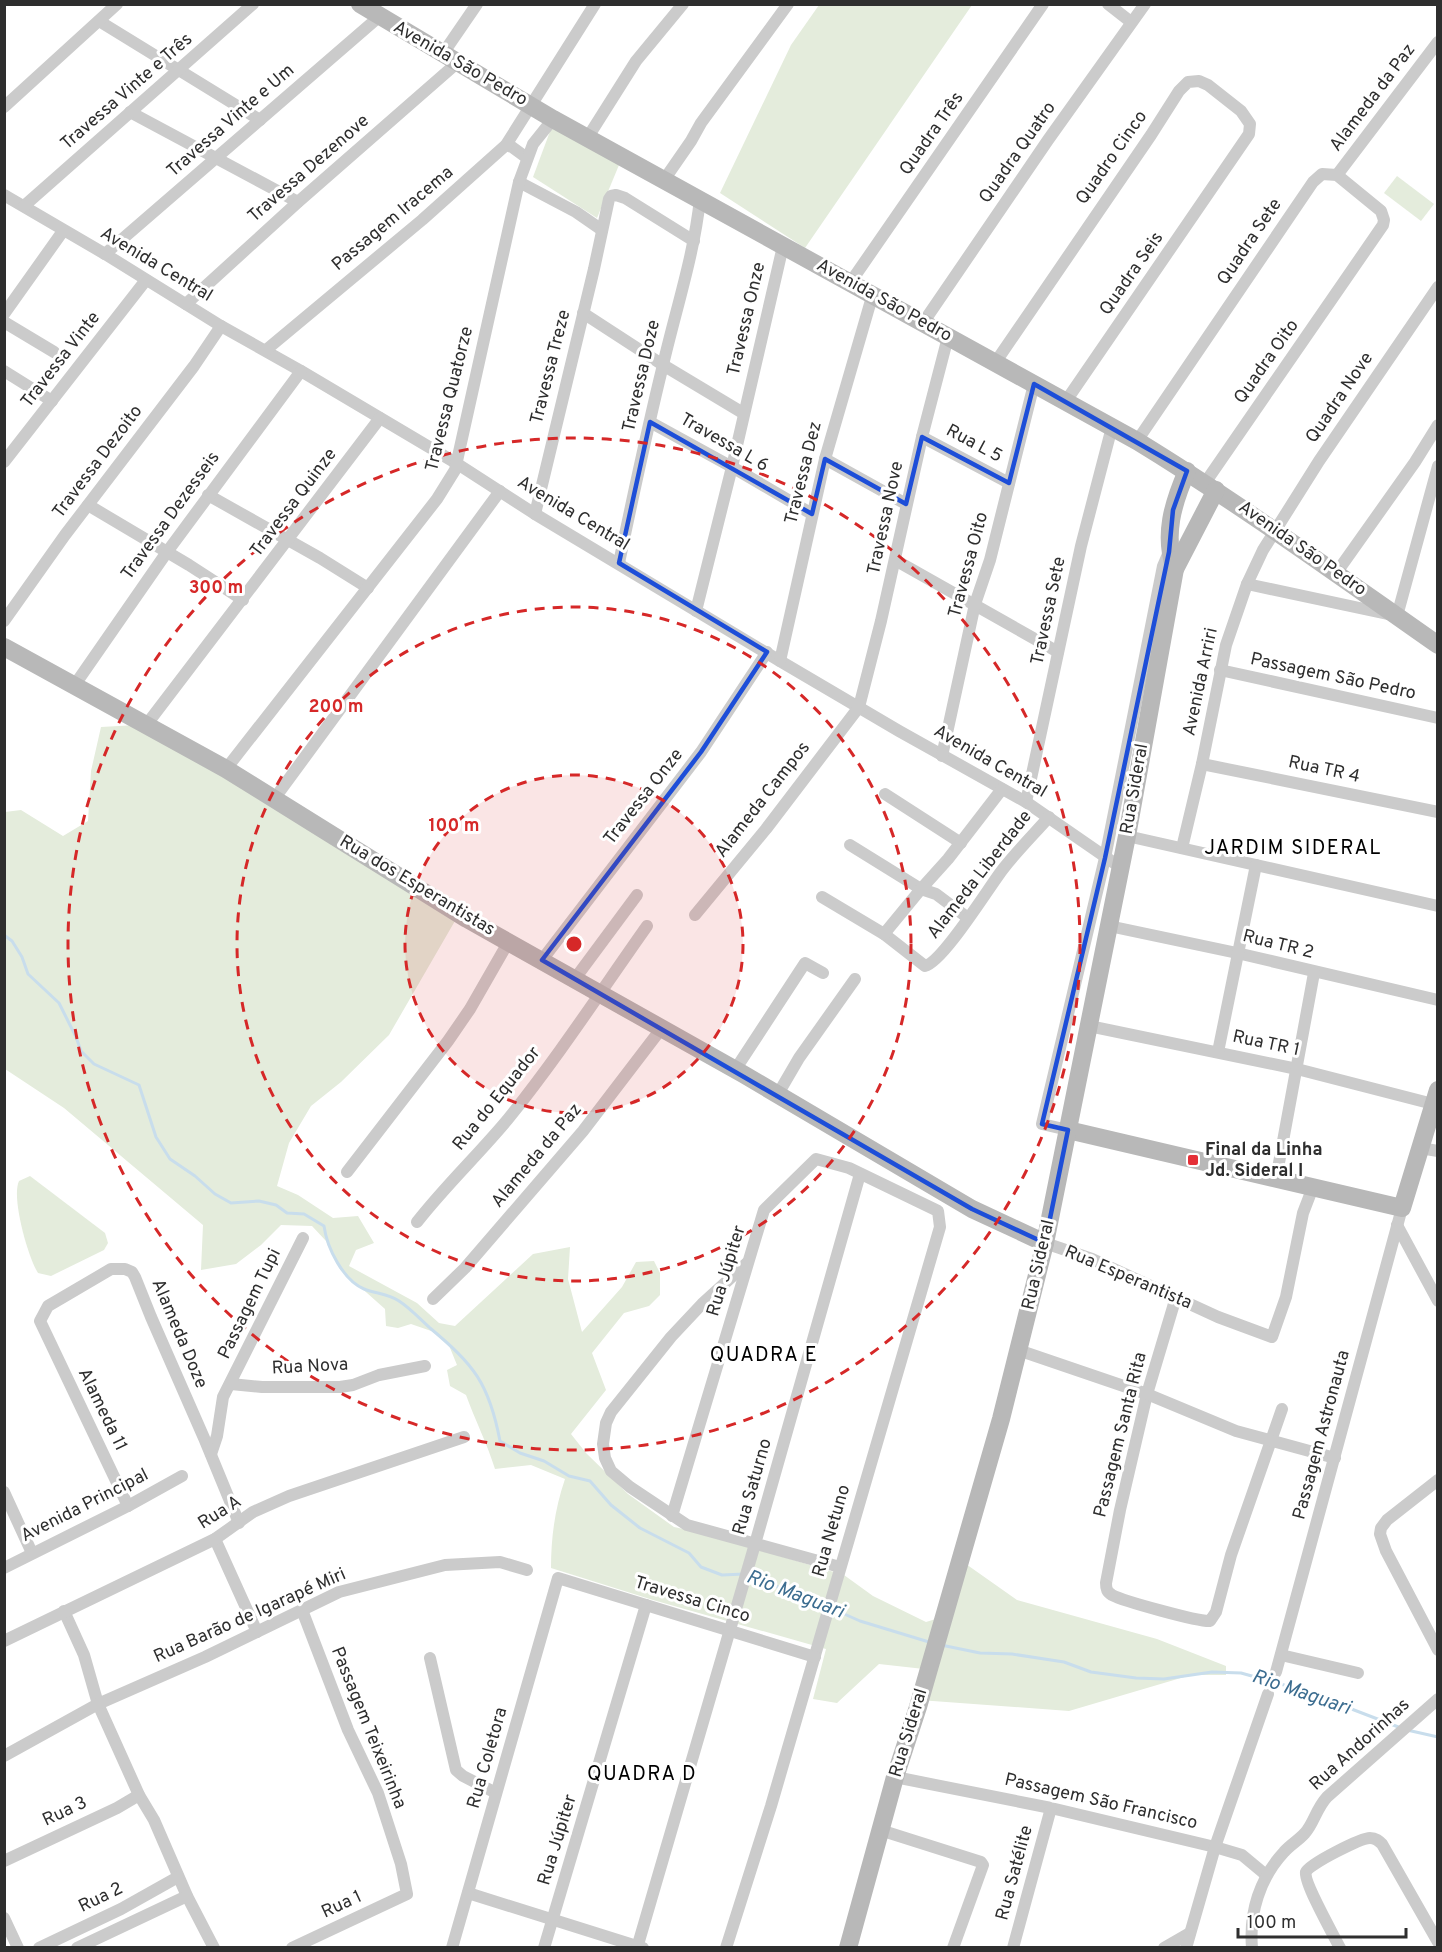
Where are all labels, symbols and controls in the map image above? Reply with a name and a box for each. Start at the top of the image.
street label: Avenida São Pedro [389,16,531,112]
street label: Travessa Vinte e Três [56,28,198,156]
street label: Alameda da Paz [1325,39,1421,157]
street label: Travessa Vinte e Um [162,59,300,183]
street label: Quadra Três [895,88,969,180]
street label: Quadra Quatro [974,98,1062,208]
street label: Quadro Cinco [1071,106,1153,210]
street label: Travessa Dezenove [244,110,374,228]
street label: Passagem Iracema [328,161,458,277]
street label: Quadra Sete [1213,194,1287,290]
street label: Avenida Central [96,222,216,308]
street label: Quadra Seis [1095,228,1169,320]
street label: Avenida São Pedro [812,254,956,348]
street label: Travessa Onze [723,260,771,378]
street label: Travessa Vinte [16,307,106,413]
street label: Travessa Treze [526,308,576,426]
street label: Quadra Oito [1229,315,1305,409]
street label: Travessa Doze [618,318,666,434]
street label: Travessa Quatorze [421,324,479,474]
street label: Quadra Nove [1301,348,1379,448]
street label: Travessa Dezoito [48,401,148,523]
street label: Travessa L 6 [676,408,772,478]
street label: Travessa Dez [780,419,828,527]
street label: Rua L 5 [942,420,1006,468]
street label: Travessa Quinze [246,444,342,562]
street label: Travessa Dezesseis [117,447,225,585]
street label: Travessa Nove [863,459,909,577]
street label: Avenida Central [513,471,633,557]
street label: Avenida São Pedro [1233,496,1371,602]
street label: Travessa Oito [944,510,994,620]
street label: Travessa Sete [1026,555,1072,667]
text: 300 m [189,577,243,600]
street label: Avenida Arriri [1178,626,1224,738]
street label: Passagem São Pedro [1248,648,1418,706]
text: 200 m [308,696,364,719]
street label: Avenida Central [929,720,1051,804]
street label: Alameda Campos [710,737,816,863]
street label: Rua Sideral [1116,742,1154,836]
street label: Travessa Onze [599,744,689,850]
street label: Rua TR 4 [1286,751,1362,789]
street label: Alameda Liberdade [923,806,1037,944]
text: 100 m [428,815,480,838]
street label: Rua dos Esperantistas [335,830,499,942]
district label: JARDIM SIDERAL [1204,836,1382,862]
street label: Rua TR 2 [1240,925,1316,965]
centre of rings [564,934,584,954]
street label: Rua TR 1 [1230,1026,1302,1062]
street label: Rua do Equador [448,1042,546,1156]
street label: Alameda da Paz [487,1099,587,1213]
place label: Final da Linha Jd. Sideral I [1205,1139,1322,1183]
marker: Final da Linha Jd. Sideral I [1186,1153,1200,1167]
street label: Rua Sideral [1017,1218,1061,1312]
street label: Rua Júpiter [702,1223,752,1319]
street label: Rua Esperantista [1061,1241,1195,1315]
street label: Passagem Tupi [213,1245,287,1363]
street label: Alameda Doze [146,1276,212,1392]
district label: QUADRA E [710,1343,818,1369]
street label: Passagem Astronauta [1288,1348,1356,1522]
street label: Passagem Santa Rita [1089,1350,1153,1520]
street label: Rua Nova [271,1354,349,1380]
street label: Alameda 11 [72,1365,132,1455]
street label: Rua Saturno [728,1436,778,1538]
street label: Avenida Principal [17,1464,153,1548]
street label: Rua Netuno [808,1482,856,1580]
street label: Rua A [194,1491,246,1535]
street label: Rua Barão de Igarapé Miri [150,1563,350,1669]
water label: Rio Maguari [742,1564,849,1626]
street label: Travessa Cinco [631,1571,753,1629]
street label: Passagem Teixeirinha [325,1643,411,1813]
water label: Rio Maguari [1248,1664,1355,1722]
street label: Rua Sideral [885,1686,933,1780]
street label: Rua Andorinhas [1305,1694,1415,1796]
street label: Rua Coletora [463,1705,513,1811]
district label: QUADRA D [587,1762,697,1788]
street label: Passagem São Francisco [1002,1769,1200,1835]
street label: Rua 3 [39,1792,91,1832]
street label: Rua Júpiter [533,1792,583,1888]
street label: Rua Satélite [991,1823,1039,1923]
street label: Rua 2 [75,1877,127,1919]
street label: Rua 1 [318,1886,366,1924]
scale bar [1238,1901,1406,1939]
text: 100 m [1247,1912,1296,1935]

